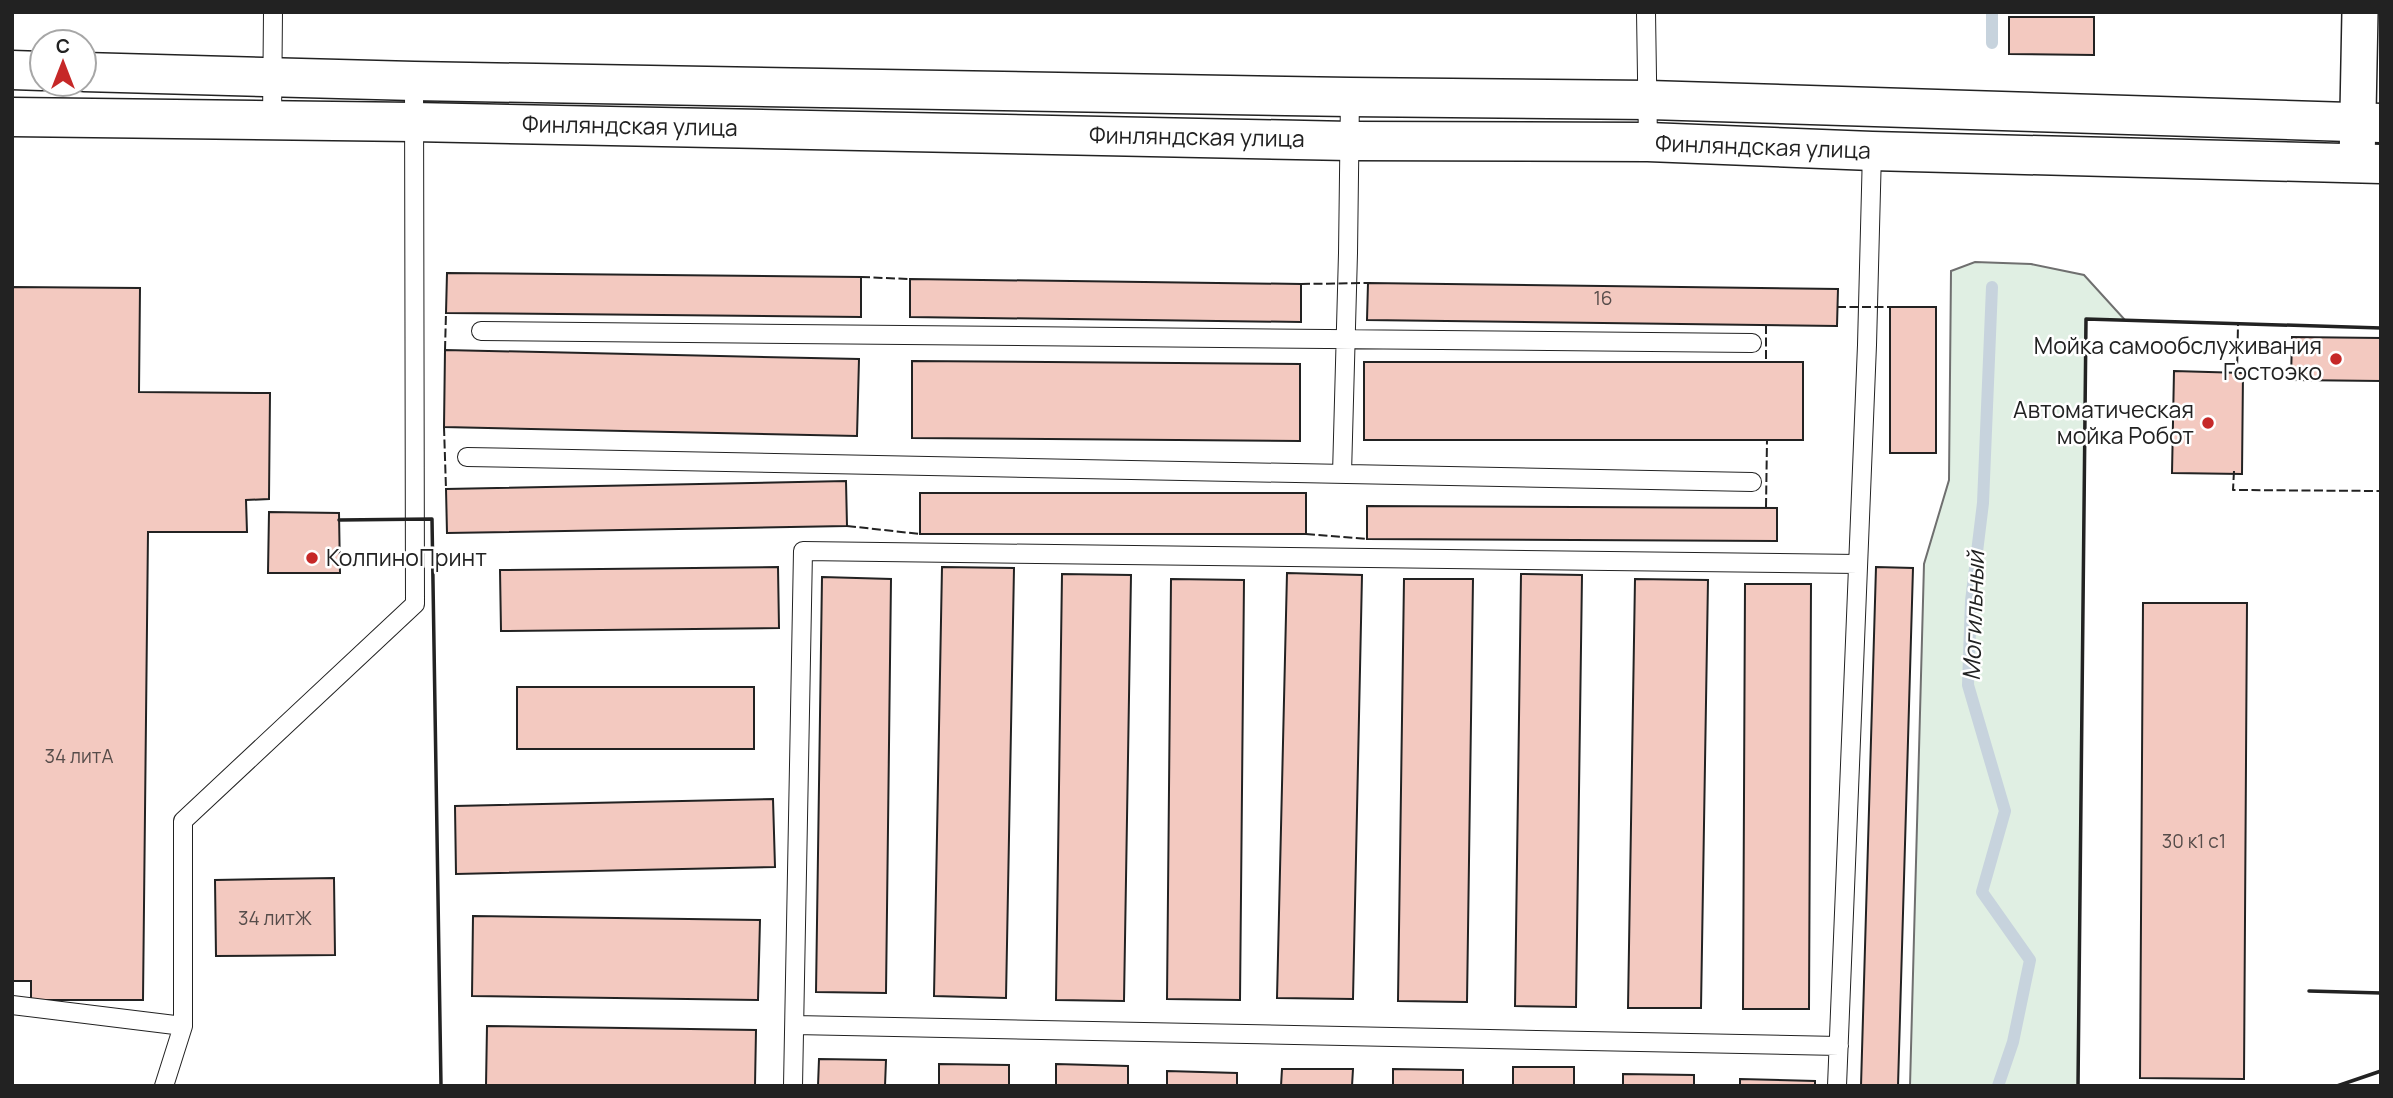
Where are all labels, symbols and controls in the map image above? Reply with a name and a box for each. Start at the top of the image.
north arrow [28,28,98,98]
text: С [56,33,70,59]
street label: Финляндская улица [522,107,738,143]
street label: Финляндская улица [1089,118,1305,154]
street label: Финляндская улица [1655,126,1871,166]
house number: 16 [1593,285,1613,311]
place label: Мойка самообслуживания Гостоэко [2034,329,2322,387]
marker: Мойка самообслуживания Гостоэко [2328,351,2344,367]
place label: Автоматическая мойка Робот [2013,393,2194,451]
marker: Автоматическая мойка Робот [2200,415,2216,431]
place label: КолпиноПринт [326,541,487,573]
water label: Могильный [1954,548,1991,681]
marker: КолпиноПринт [304,550,320,566]
house number: 34 литА [45,743,113,769]
house number: 30 к1 с1 [2162,828,2226,854]
house number: 34 литЖ [238,905,312,931]

